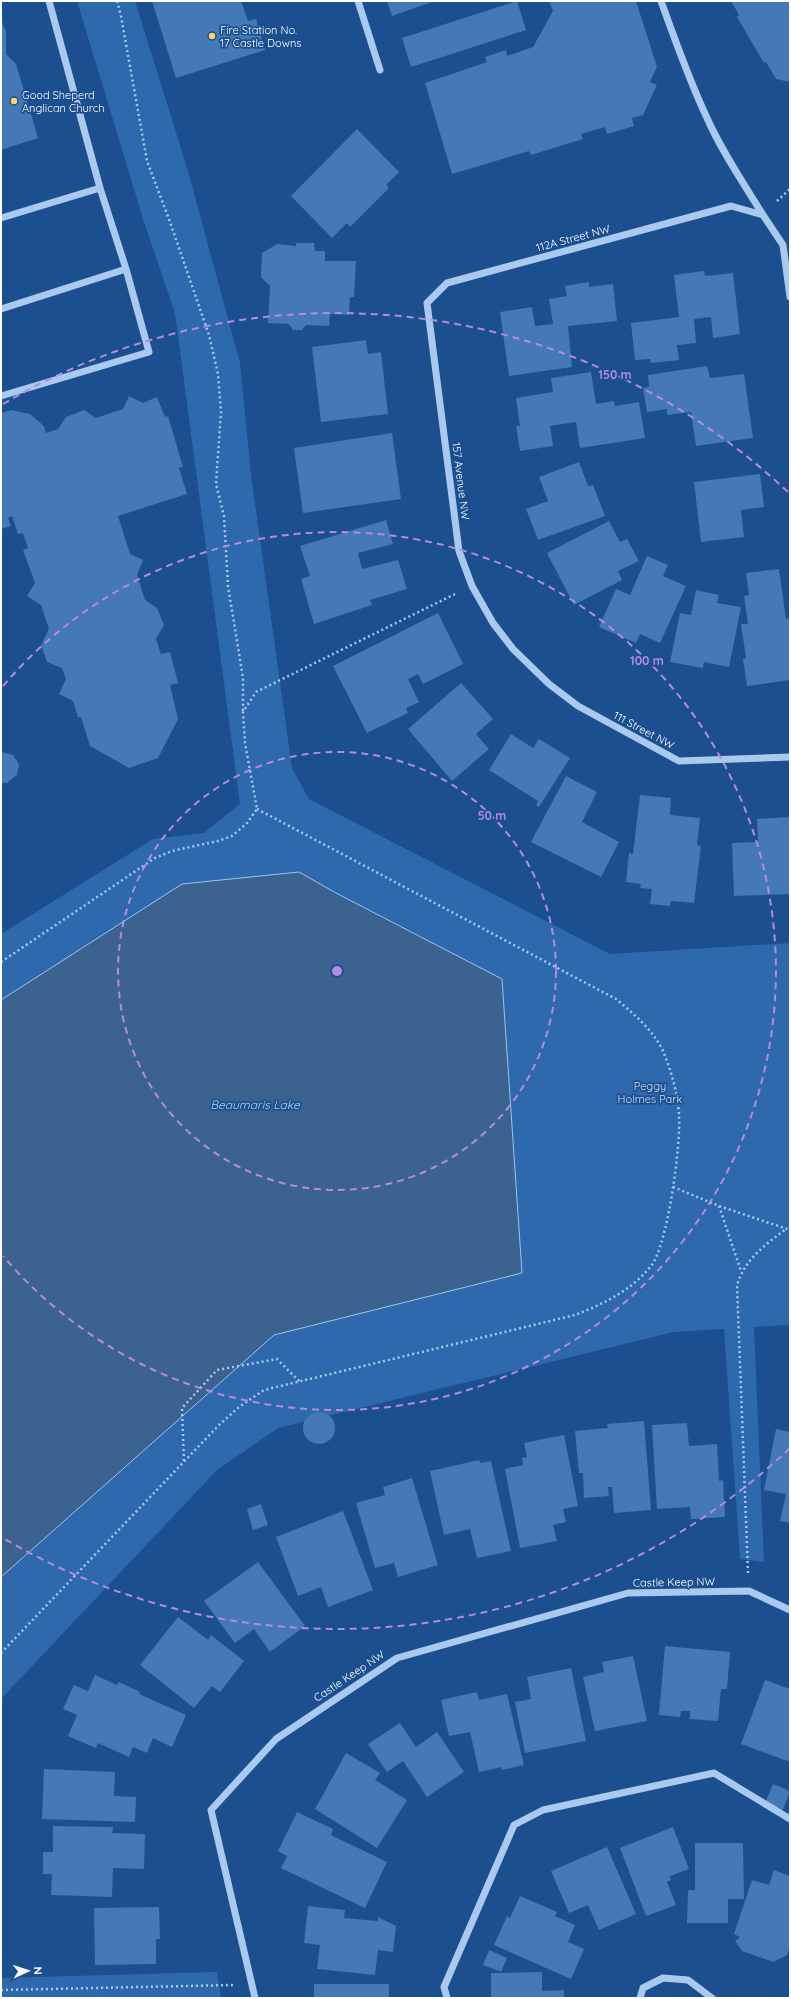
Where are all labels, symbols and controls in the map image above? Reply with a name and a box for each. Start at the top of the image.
place label: Fire Station No. 17 Castle Downs [220,23,302,50]
marker: Fire Station No. 17 Castle Downs [207,31,217,41]
place label: Good Sheperd Anglican Church [22,88,105,115]
marker: Good Sheperd Anglican Church [9,96,19,106]
street label: 112A Street NW [534,221,612,255]
text: 150 m [598,367,632,382]
street label: 157 Avenue NW [449,441,473,521]
text: 100 m [630,653,664,668]
street label: 111 Street NW [611,708,677,752]
text: 50 m [478,808,506,823]
centre of rings [330,964,344,978]
park label: Peggy Holmes Park [618,1079,683,1106]
water label: Beaumaris Lake [210,1097,301,1112]
street label: Castle Keep NW [633,1574,716,1590]
street label: Castle Keep NW [311,1647,387,1705]
north arrow [8,1951,48,1991]
text: N [31,1966,45,1975]

